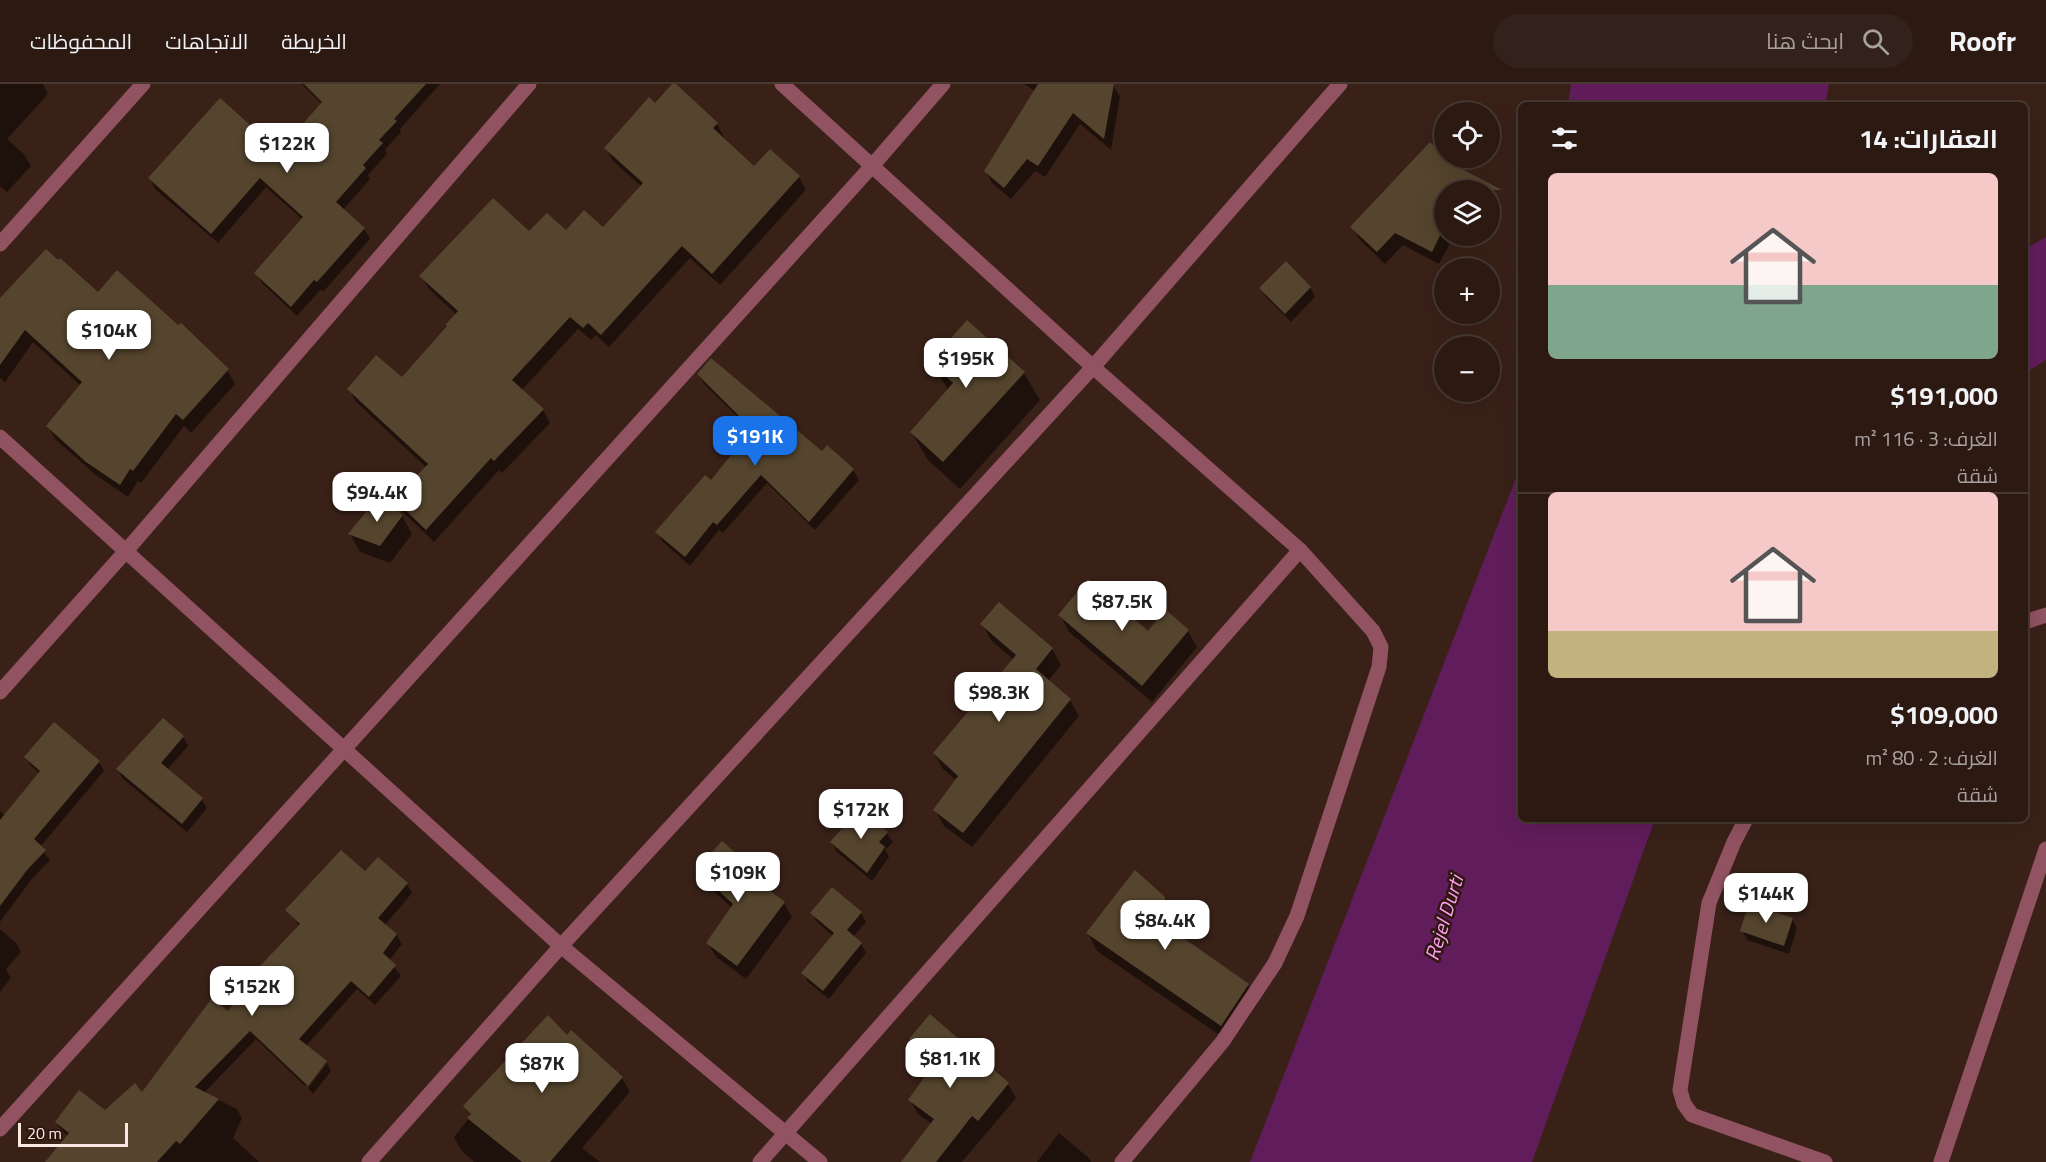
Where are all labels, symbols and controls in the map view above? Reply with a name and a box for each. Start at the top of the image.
search box [1493,14,1913,68]
text: Roofr [1949,15,2016,67]
text: ابحث هنا [1766,20,1844,62]
text: المحفوظات [30,22,132,61]
text: الاتجاهات [165,22,248,61]
text: الخريطة [281,22,347,61]
icon: search [1859,25,1892,58]
map controls [1434,102,1500,402]
button: locate [1434,102,1500,168]
text: العقارات: 14 [1859,114,1998,163]
icon: filters [1548,122,1581,155]
pin: $122K [245,123,329,174]
text: $122K [259,124,315,161]
button: layers [1434,180,1500,246]
icon: home [1719,212,1827,320]
button: + [1434,258,1500,324]
pin: $104K [67,310,151,361]
text: $104K [81,311,137,348]
button: − [1434,336,1500,402]
pin: $195K [924,338,1008,389]
text: $195K [938,339,994,376]
text: $191,000 [1890,371,1998,420]
pin: $191K [713,416,797,467]
text: $191K [727,417,783,454]
text: الغرف: 3 · 116 m² [1854,420,1998,457]
text: شقة [1957,457,1998,494]
pin: $94.4K [328,472,426,523]
text: $94.4K [346,473,408,510]
icon: home [1719,531,1827,639]
pin: $87.5K [1073,581,1171,632]
text: $87.5K [1091,582,1153,619]
pin: $98.3K [950,672,1048,723]
text: $98.3K [968,673,1030,710]
text: $109,000 [1890,690,1998,739]
text: الغرف: 2 · 80 m² [1865,739,1998,776]
text: شقة [1957,776,1998,813]
pin: $172K [819,789,903,840]
text: $172K [833,790,889,827]
pin: $109K [696,852,780,903]
text: $109K [710,853,766,890]
water label: Rejel Durti [1413,868,1475,965]
pin: $144K [1724,873,1808,924]
text: $144K [1738,874,1794,911]
pin: $84.4K [1116,900,1214,951]
text: $84.4K [1134,901,1196,938]
pin: $152K [210,966,294,1017]
text: $152K [224,967,280,1004]
pin: $81.1K [901,1038,999,1089]
text: $81.1K [919,1039,981,1076]
pin: $87K [506,1043,578,1094]
text: $87K [519,1044,565,1081]
text: 20 m [27,1118,62,1148]
scale bar [18,1120,128,1148]

